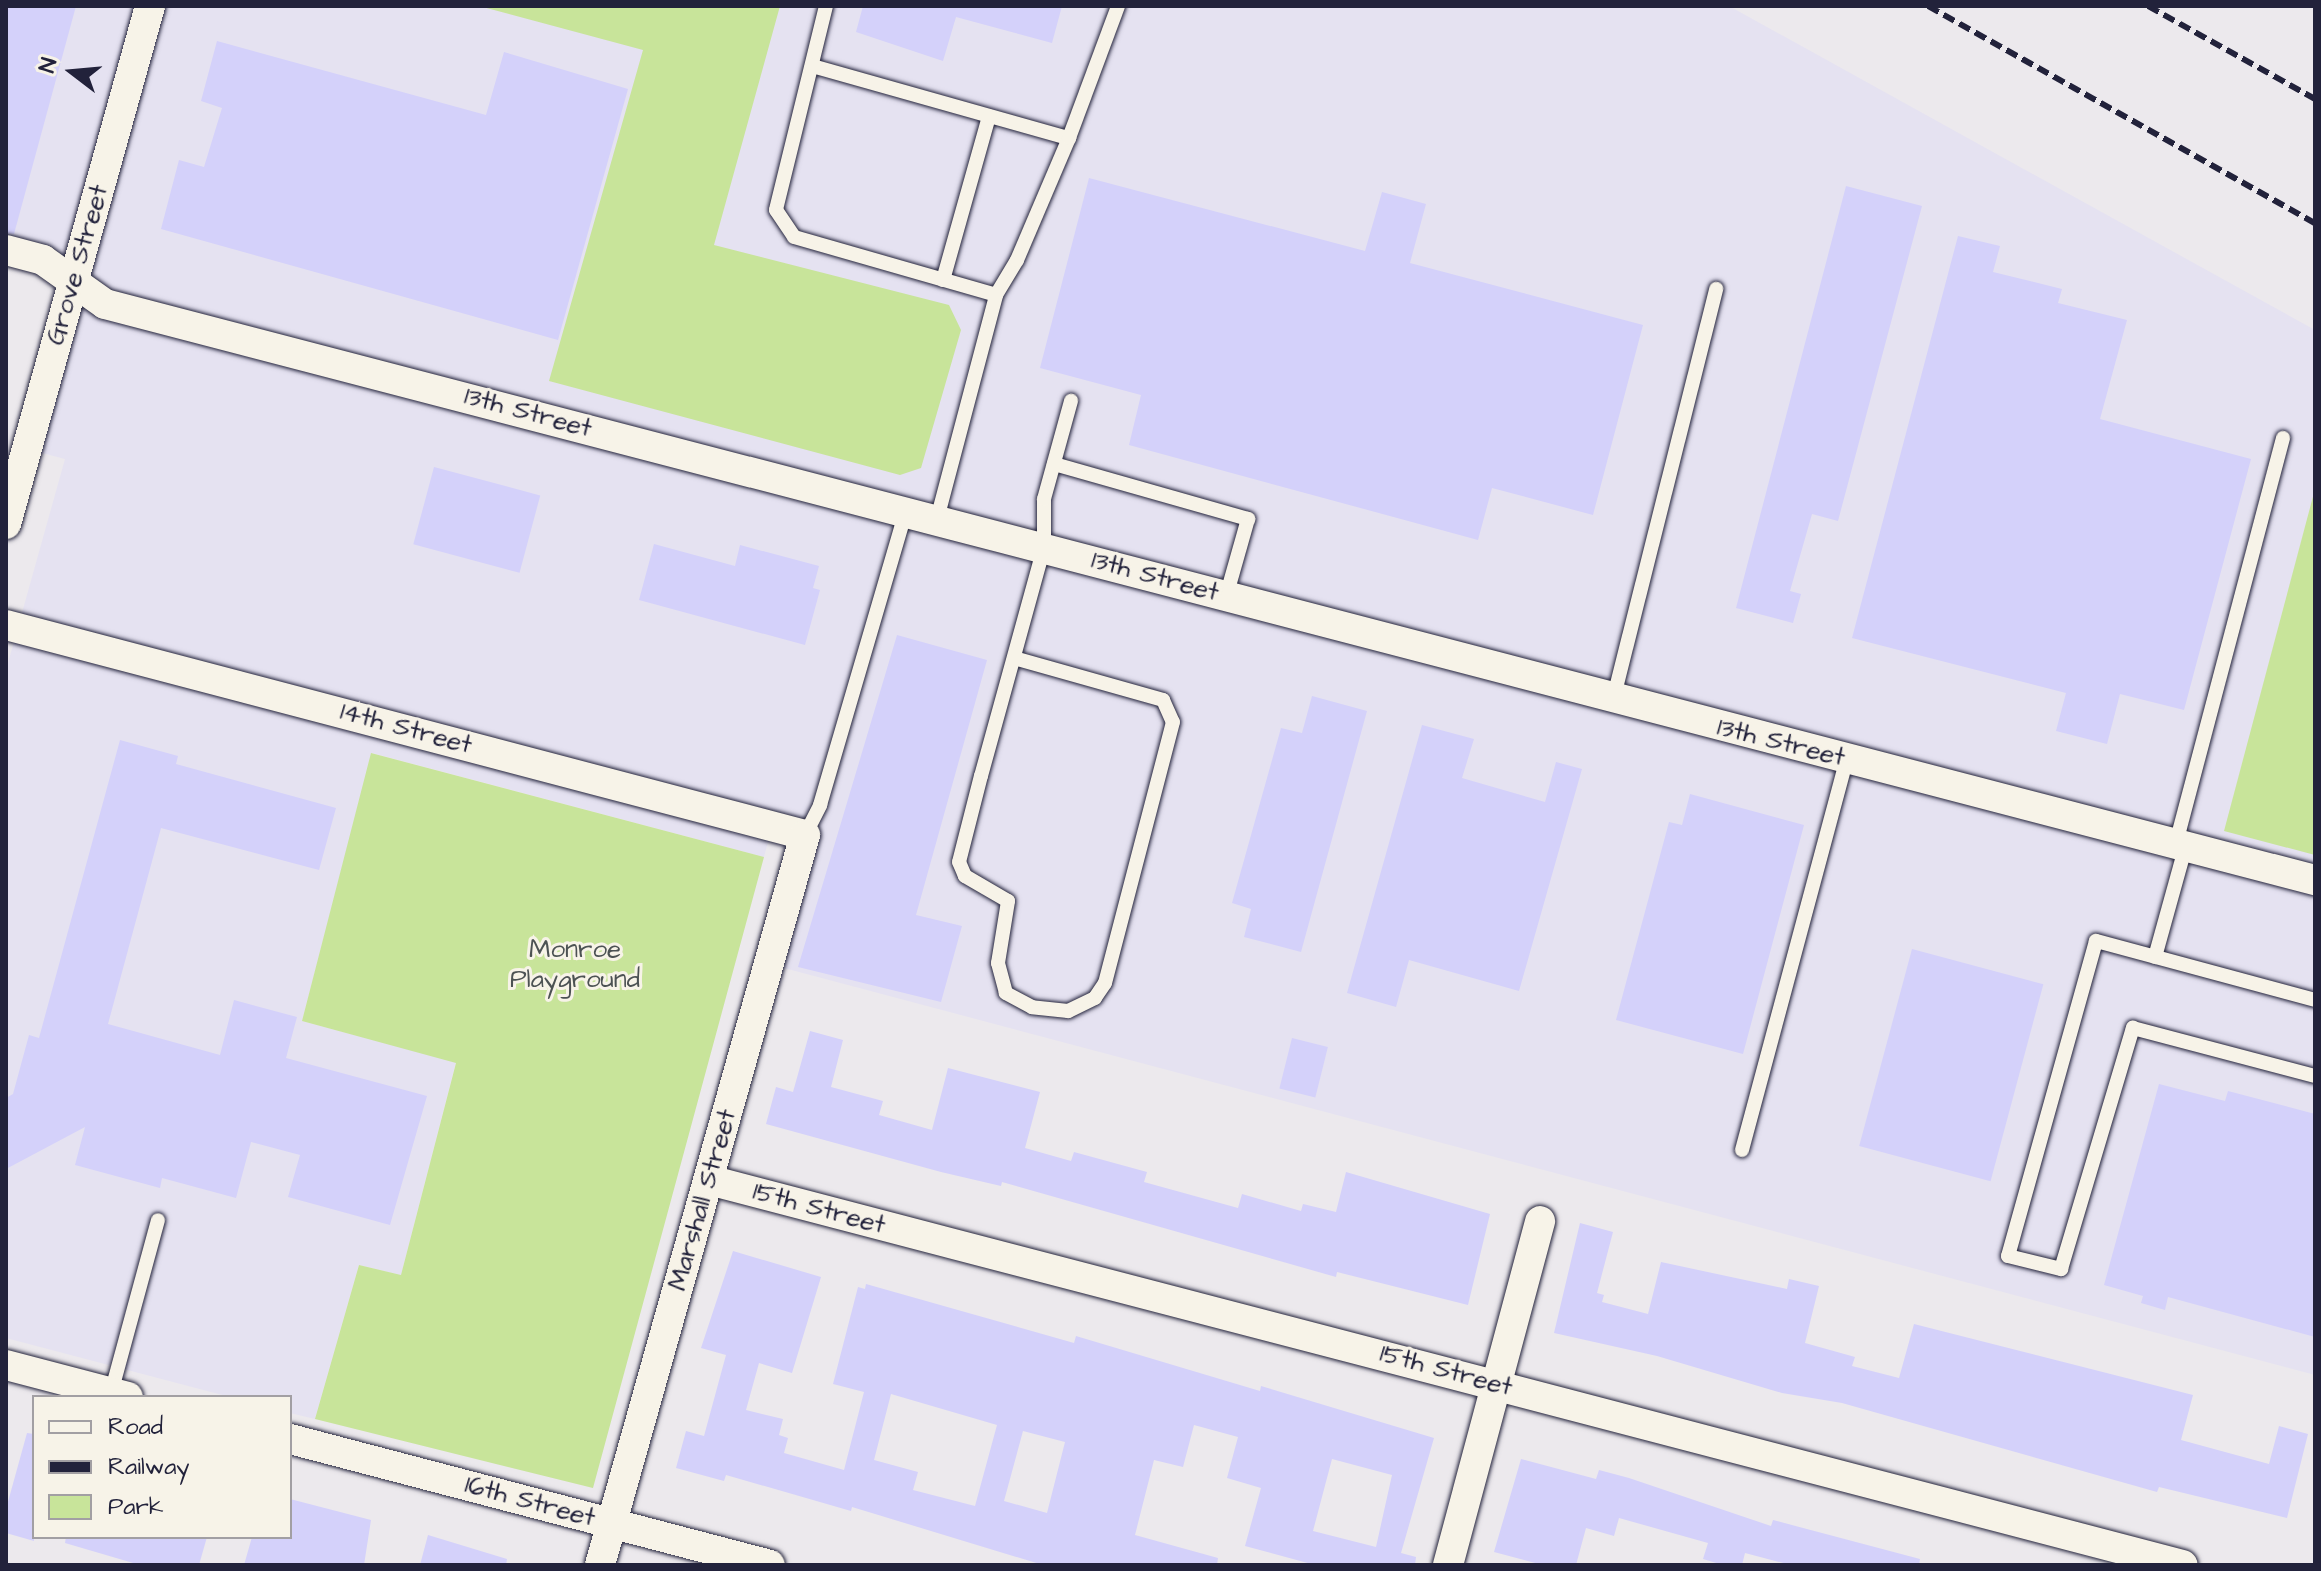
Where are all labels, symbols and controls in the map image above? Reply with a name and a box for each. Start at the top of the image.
north arrow [32,32,112,112]
text: N [32,54,65,76]
street label: Grove Street [40,181,116,349]
street label: 13th Street [461,381,595,445]
street label: 13th Street [1088,545,1222,609]
street label: 14th Street [337,696,475,762]
street label: 13th Street [1714,712,1848,774]
park label: Monroe Playground [510,934,640,996]
street label: Marshall Street [662,1106,744,1294]
street label: 15th Street [749,1176,889,1242]
street label: 15th Street [1376,1338,1516,1404]
legend [32,1395,292,1539]
text: Road [108,1410,163,1444]
text: Railway [108,1450,190,1484]
street label: 16th Street [461,1470,599,1534]
text: Park [108,1490,164,1524]

